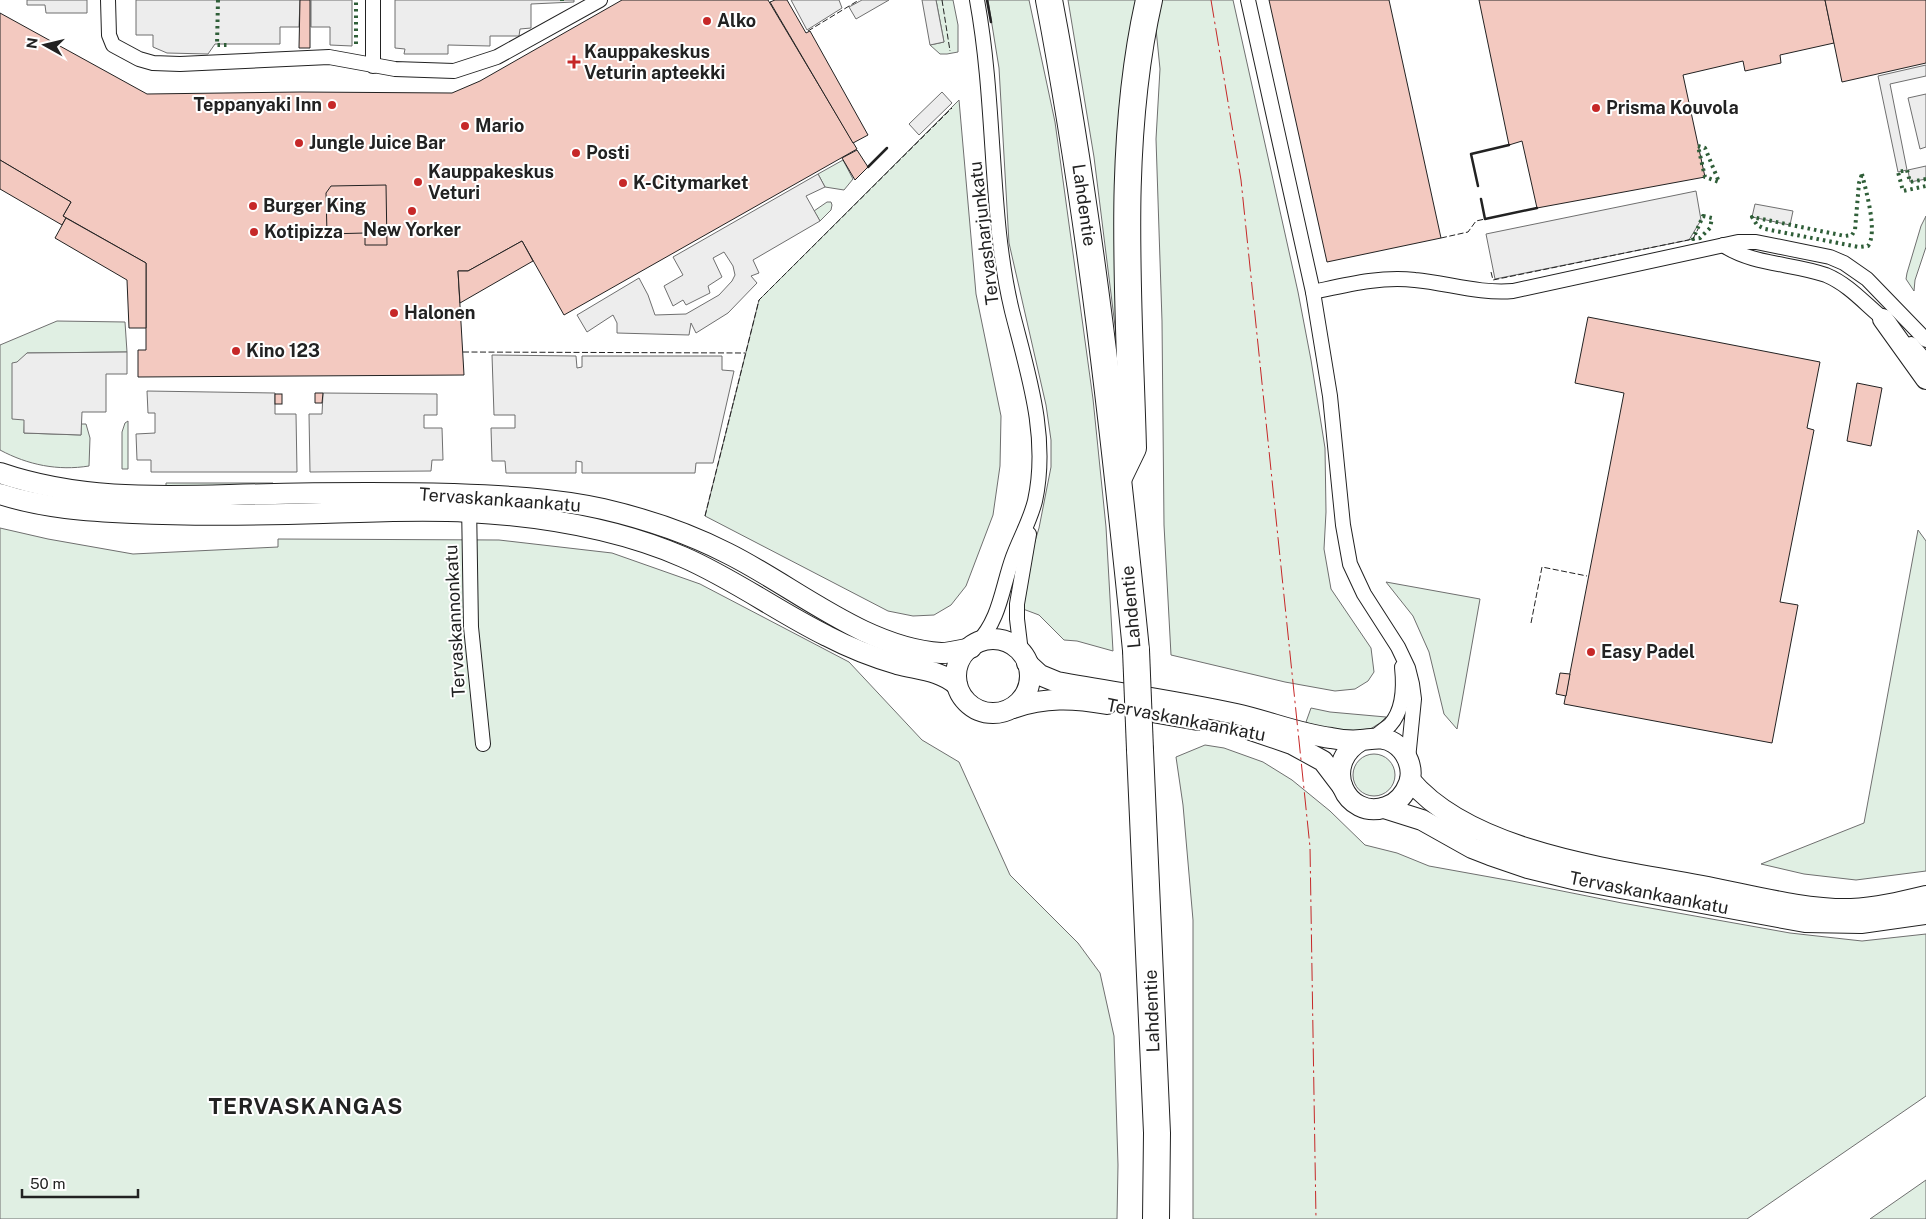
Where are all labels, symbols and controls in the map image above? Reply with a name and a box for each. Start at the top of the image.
place label: Alko [717,10,756,31]
marker: Alko [701,15,713,27]
north arrow [20,20,70,70]
text: N [23,37,41,50]
place label: Kauppakeskus Veturin apteekki [584,41,725,83]
marker: Kauppakeskus Veturin apteekki [568,56,580,68]
place label: Teppanyaki Inn [193,94,322,115]
place label: Prisma Kouvola [1606,97,1739,118]
marker: Teppanyaki Inn [326,99,338,111]
marker: Prisma Kouvola [1590,102,1602,114]
place label: Mario [475,115,524,136]
marker: Mario [459,120,471,132]
place label: Jungle Juice Bar [309,132,446,153]
marker: Jungle Juice Bar [293,137,305,149]
place label: Posti [586,142,630,163]
marker: Posti [570,147,582,159]
street label: Tervasharjunkatu [964,160,1003,306]
place label: Kauppakeskus Veturi [428,161,554,203]
street label: Lahdentie [1068,162,1101,248]
place label: K-Citymarket [633,172,748,193]
marker: Kauppakeskus Veturi [412,176,424,188]
marker: K-Citymarket [617,177,629,189]
place label: Burger King [263,195,366,216]
marker: Burger King [247,200,259,212]
marker: New Yorker [406,205,418,217]
place label: New Yorker [363,219,462,240]
place label: Kotipizza [264,221,343,242]
marker: Kotipizza [248,226,260,238]
place label: Halonen [404,302,476,323]
marker: Halonen [388,307,400,319]
place label: Kino 123 [246,340,320,361]
marker: Kino 123 [230,345,242,357]
street label: Tervaskankaankatu [419,483,582,516]
street label: Tervaskannonkatu [440,544,469,698]
street label: Lahdentie [1116,565,1145,649]
place label: Easy Padel [1601,641,1695,662]
marker: Easy Padel [1585,646,1597,658]
street label: Tervaskankaankatu [1105,694,1268,745]
street label: Tervaskankaankatu [1568,867,1731,918]
street label: Lahdentie [1140,969,1163,1053]
district label: TERVASKANGAS [208,1093,404,1119]
scale bar [22,1166,139,1198]
text: 50 m [30,1175,65,1192]

